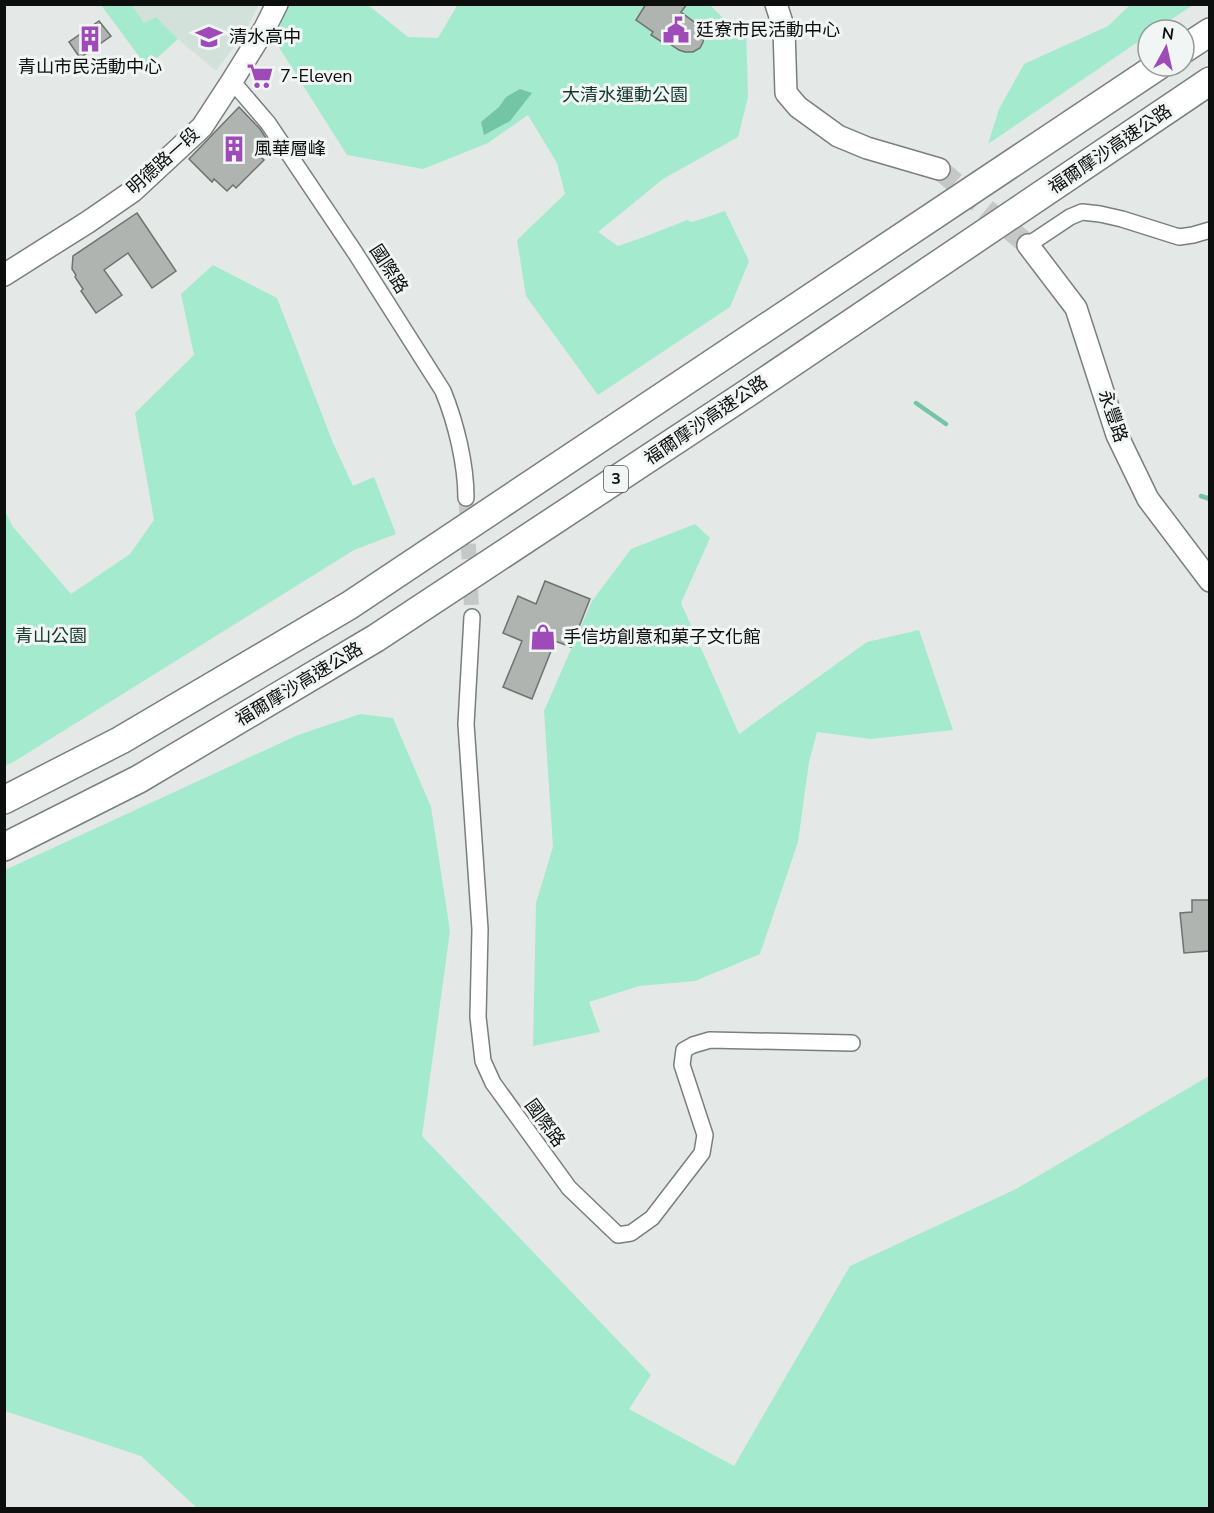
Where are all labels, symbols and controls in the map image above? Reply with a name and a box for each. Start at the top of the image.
public building icon: 廷寮市民活動中心 [661,15,691,45]
place label: 廷寮市民活動中心 [696,18,840,42]
north arrow [1136,18,1196,78]
school or university icon: 清水高中 [194,22,224,52]
text: N [1160,22,1175,46]
building icon: 青山市民活動中心 [75,24,105,54]
place label: 清水高中 [229,25,301,49]
place label: 青山市民活動中心 [18,55,162,79]
supermarket icon: 7-Eleven [245,61,275,91]
place label: 7-Eleven [280,64,353,88]
park label: 大清水運動公園 [562,83,688,107]
street label: 福爾摩沙高速公路 [1044,99,1176,199]
street label: 明德路一段 [122,122,204,200]
building icon: 風華層峰 [219,134,249,164]
place label: 風華層峰 [254,137,326,161]
street label: 國際路 [364,240,414,298]
street label: 福爾摩沙高速公路 [640,370,772,470]
street label: 永豐路 [1093,387,1133,445]
road number: 3 [604,466,628,492]
shop icon: 手信坊創意和菓子文化館 [528,622,558,652]
park label: 青山公園 [15,624,87,648]
place label: 手信坊創意和菓子文化館 [563,625,761,649]
street label: 福爾摩沙高速公路 [231,637,367,731]
street label: 國際路 [519,1094,571,1152]

